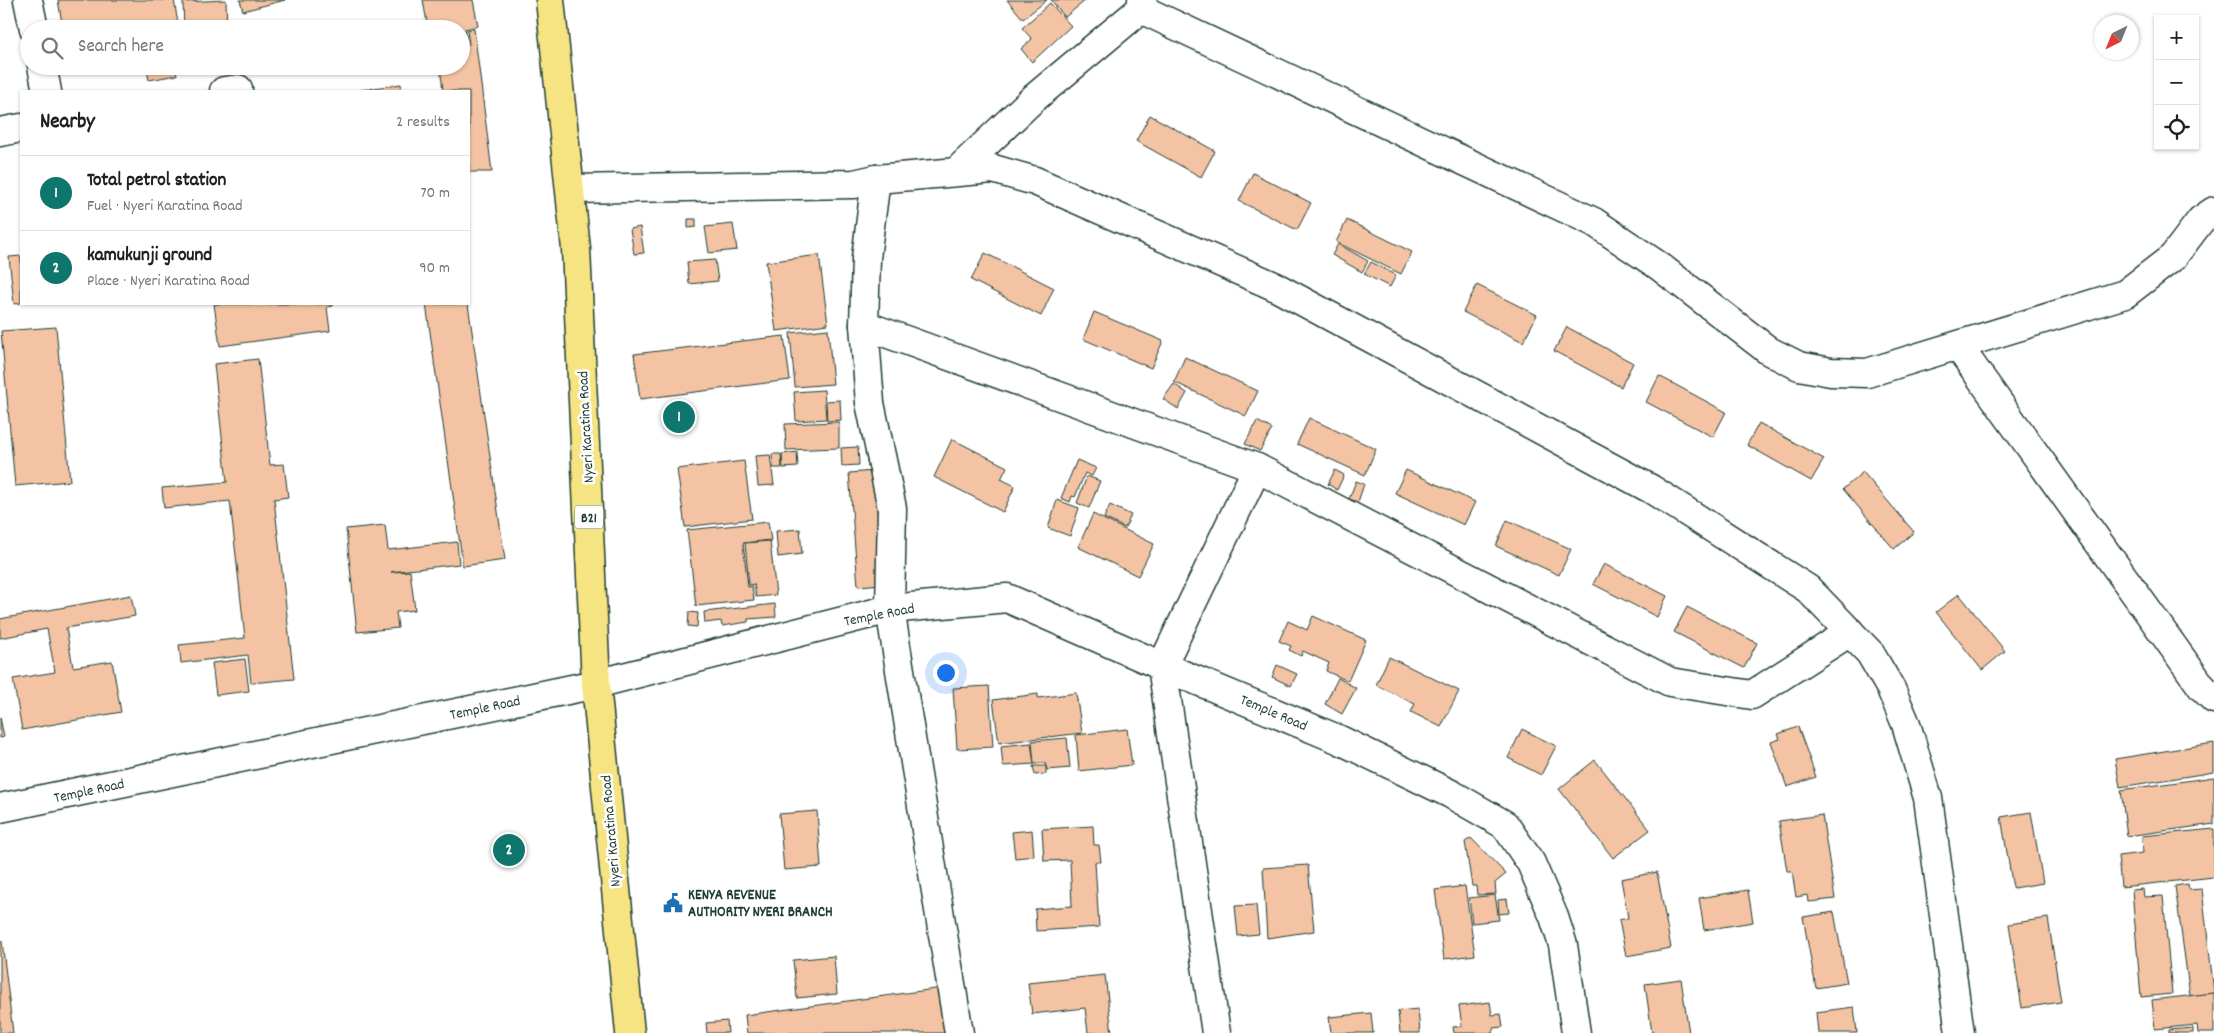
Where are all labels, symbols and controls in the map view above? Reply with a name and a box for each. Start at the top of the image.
north arrow [2094,15,2139,60]
map controls [2154,15,2199,150]
button: + [2154,15,2199,60]
search box [20,20,470,75]
icon: search [38,34,66,62]
text: Search here [78,34,164,61]
button: − [2154,60,2199,105]
button: locate [2154,105,2199,150]
text: Nearby [40,108,95,138]
text: 2 results [396,111,450,134]
text: Total petrol station [87,168,226,195]
text: 1 [54,182,58,205]
text: 70 m [420,182,450,205]
text: Fuel · Nyeri Karatina Road [87,195,242,218]
text: kamukunji ground [87,243,212,270]
text: 2 [53,257,60,280]
text: 90 m [419,257,450,280]
text: Place · Nyeri Karatina Road [87,270,250,293]
street label: Nyeri Karatina Road [573,370,601,483]
pin: 1 [663,398,695,436]
road number: B21 [575,506,603,528]
street label: Temple Road [842,598,917,634]
your location [933,660,959,686]
street label: Temple Road [1236,690,1310,738]
street label: Temple Road [448,691,523,727]
street label: Temple Road [52,774,127,810]
street label: Nyeri Karatina Road [596,774,628,888]
pin: 2 [493,831,525,869]
place label: KENYA REVENUE AUTHORITY NYERI BRANCH [688,885,833,924]
public building icon: KENYA REVENUE AUTHORITY NYERI BRANCH [662,892,684,914]

